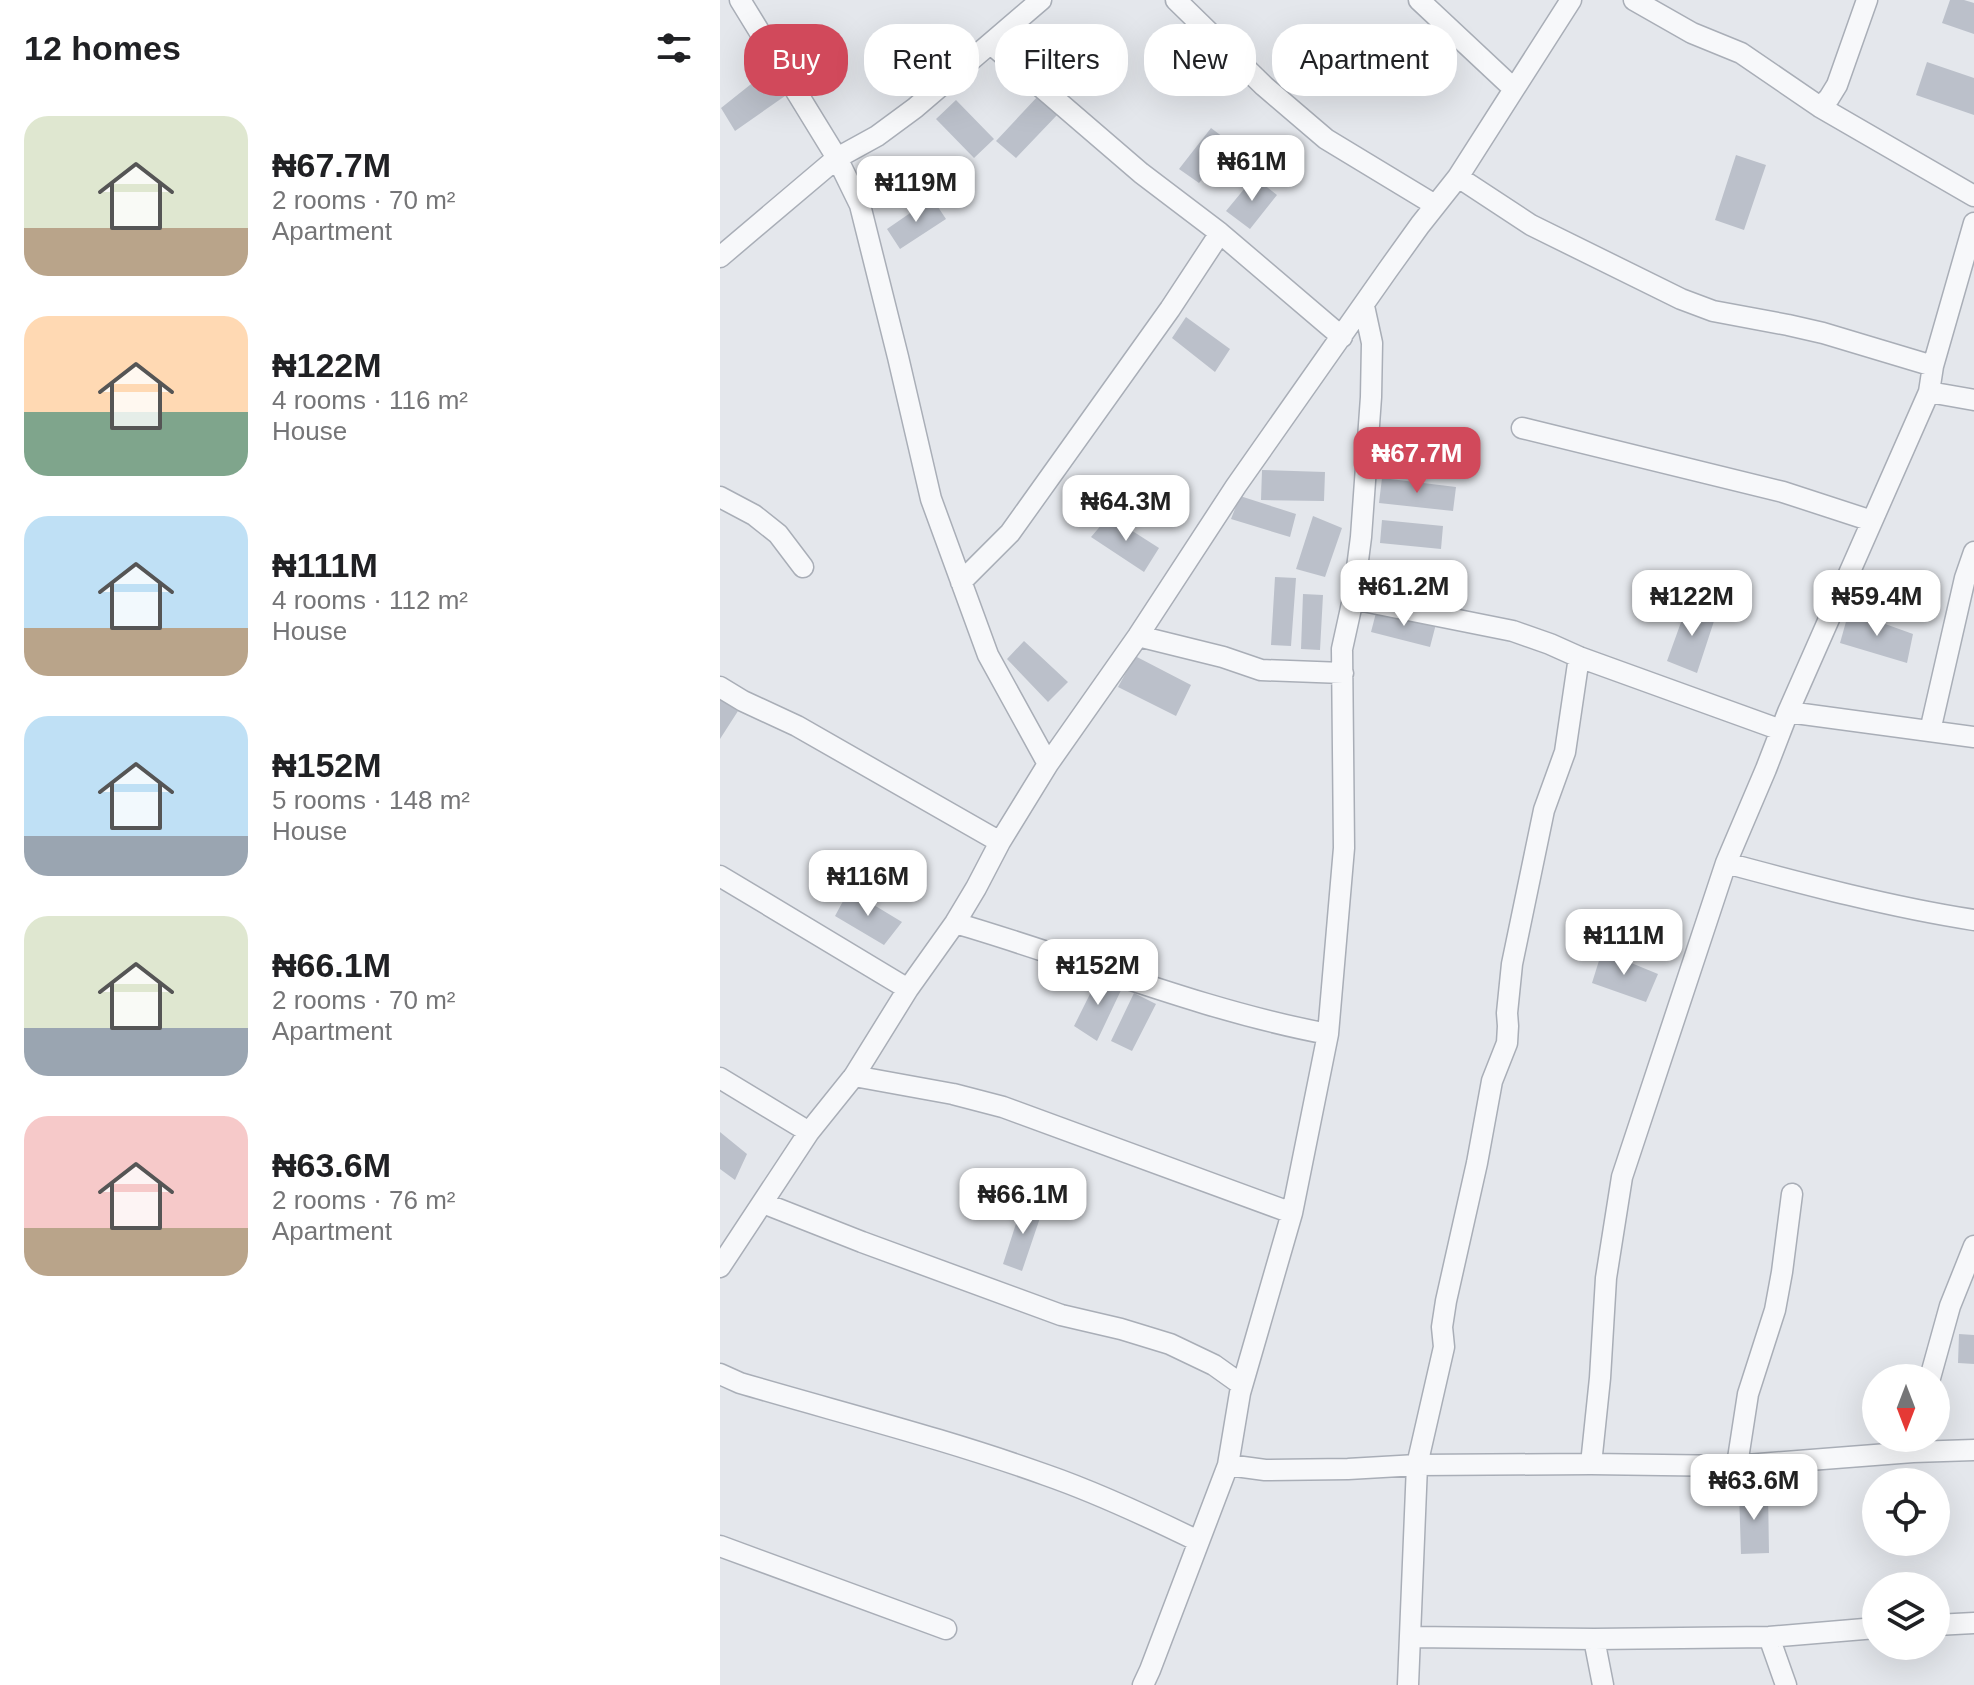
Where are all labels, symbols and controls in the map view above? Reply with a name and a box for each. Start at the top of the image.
chip: Buy [744,24,848,96]
chip: Rent [864,24,979,96]
chip: Filters [995,24,1128,96]
chip: New [1144,24,1256,96]
chip: Apartment [1272,24,1457,96]
icon: filters [652,26,696,70]
text: 12 homes [24,29,181,67]
pin: ₦61M [1205,135,1299,203]
text: ₦67.7M [272,146,391,184]
text: ₦61M [1217,146,1287,176]
icon: home [88,148,184,244]
pin: ₦119M [860,156,972,224]
text: ₦119M [875,167,957,197]
text: 2 rooms · 70 m² [272,185,456,215]
text: Apartment [272,216,392,246]
text: ₦122M [272,346,382,384]
icon: home [88,348,184,444]
text: 4 rooms · 116 m² [272,385,468,415]
text: House [272,416,347,446]
pin: ₦67.7M [1352,427,1482,495]
text: ₦67.7M [1371,438,1463,468]
pin: ₦64.3M [1061,475,1191,543]
text: ₦64.3M [1080,486,1172,516]
text: ₦111M [272,546,378,584]
icon: home [88,548,184,644]
pin: ₦61.2M [1339,560,1469,628]
pin: ₦122M [1636,570,1748,638]
pin: ₦59.4M [1812,570,1942,638]
text: ₦61.2M [1358,571,1450,601]
text: ₦122M [1650,581,1734,611]
text: ₦59.4M [1831,581,1923,611]
text: 4 rooms · 112 m² [272,585,468,615]
text: House [272,616,347,646]
text: ₦152M [272,746,382,784]
icon: home [88,748,184,844]
text: 5 rooms · 148 m² [272,785,470,815]
text: House [272,816,347,846]
pin: ₦116M [812,850,924,918]
text: ₦116M [827,861,909,891]
pin: ₦111M [1568,909,1680,977]
text: ₦111M [1584,920,1664,950]
pin: ₦152M [1042,939,1154,1007]
text: ₦66.1M [272,946,391,984]
icon: home [88,948,184,1044]
text: ₦152M [1056,950,1140,980]
text: 2 rooms · 70 m² [272,985,456,1015]
text: Apartment [272,1016,392,1046]
text: ₦63.6M [272,1146,391,1184]
icon: home [88,1148,184,1244]
pin: ₦66.1M [958,1168,1088,1236]
text: ₦66.1M [977,1179,1069,1209]
text: 2 rooms · 76 m² [272,1185,456,1215]
text: Apartment [272,1216,392,1246]
north arrow [1862,1364,1950,1452]
map controls [1862,1364,1950,1660]
pin: ₦63.6M [1689,1454,1819,1522]
text: ₦63.6M [1708,1465,1800,1495]
button: locate [1862,1468,1950,1556]
button: layers [1862,1572,1950,1660]

